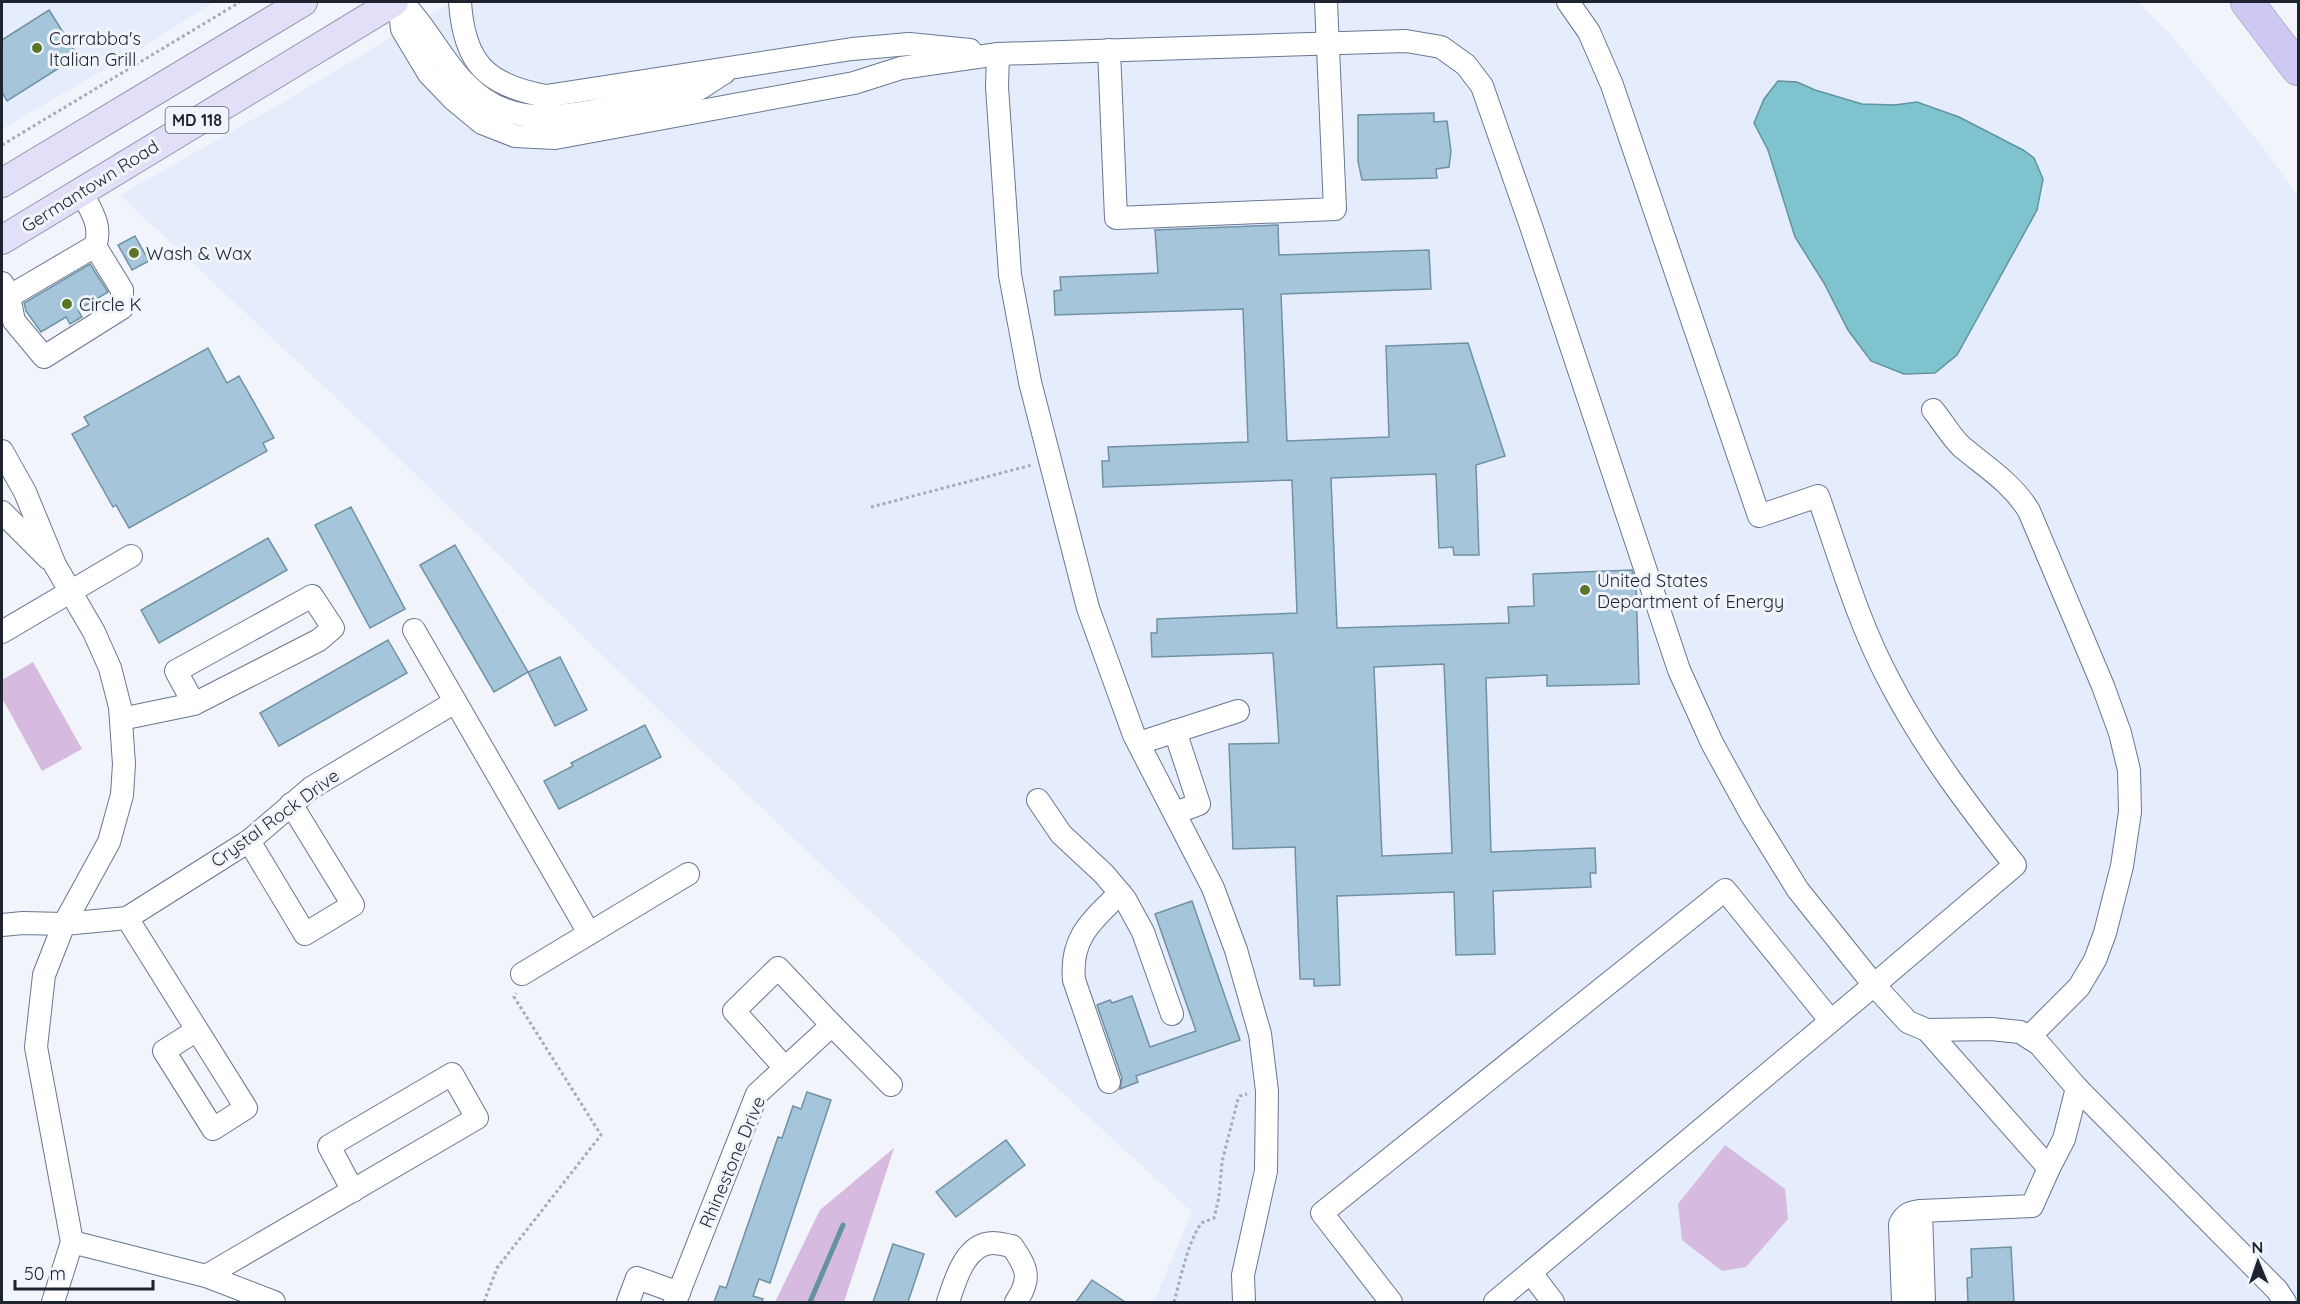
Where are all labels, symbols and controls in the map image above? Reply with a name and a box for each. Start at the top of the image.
place label: Carrabba's Italian Grill [49,27,141,71]
marker: Carrabba's Italian Grill [30,41,44,55]
road number: MD 118 [166,107,228,133]
street label: Germantown Road [17,134,163,238]
place label: Wash & Wax [146,242,252,265]
marker: Wash & Wax [127,246,141,260]
place label: Circle K [79,293,142,316]
marker: Circle K [60,297,74,311]
place label: United States Department of Energy [1597,569,1784,613]
marker: United States Department of Energy [1578,583,1592,597]
street label: Crystal Rock Drive [206,764,344,872]
street label: Rhinestone Drive [694,1093,770,1231]
north arrow [2228,1232,2288,1292]
text: N [2251,1237,2264,1257]
scale bar [15,1253,153,1291]
text: 50 m [24,1262,66,1285]

